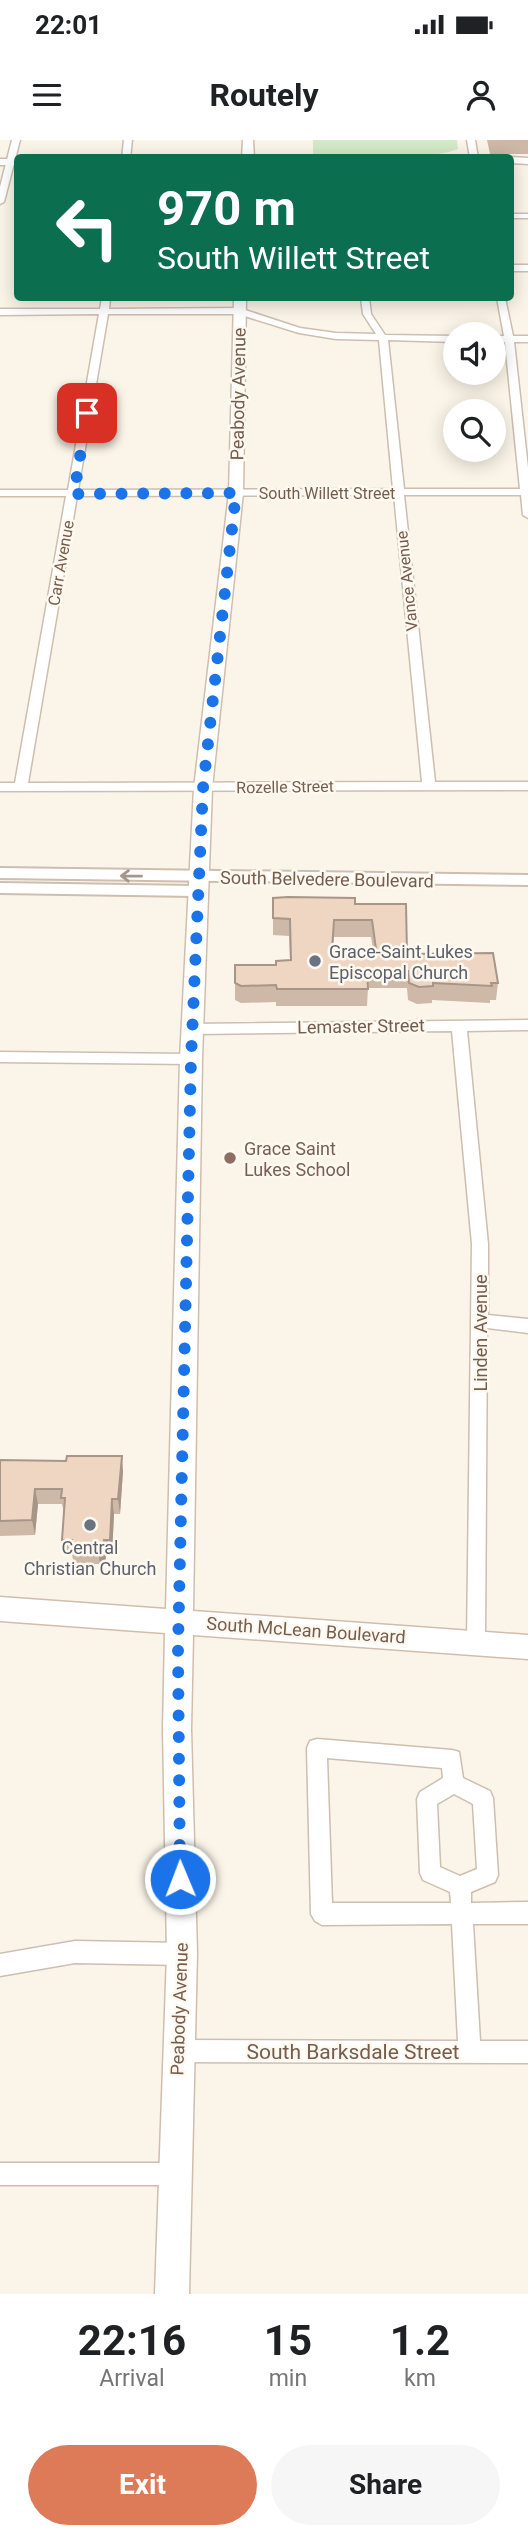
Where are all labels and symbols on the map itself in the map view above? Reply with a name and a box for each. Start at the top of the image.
street label: Peabody Avenue [226,327,250,461]
pin [57,383,117,443]
street label: South Willett Street [259,484,395,503]
street label: Carr Avenue [44,519,78,607]
street label: Vance Avenue [392,530,422,632]
street label: Rozelle Street [236,777,334,797]
street label: South Belvedere Boulevard [220,867,434,891]
one-way arrow [120,870,143,883]
place label: Grace-Saint Lukes Episcopal Church [329,941,473,983]
marker: Grace-Saint Lukes Episcopal Church [307,953,323,969]
street label: Lemaster Street [297,1014,425,1038]
place label: Grace Saint Lukes School [244,1138,350,1180]
marker: Grace Saint Lukes School [222,1150,238,1166]
street label: Linden Avenue [470,1275,491,1391]
marker: Central Christian Church [82,1517,98,1533]
place label: Central Christian Church [24,1537,156,1579]
street label: South McLean Boulevard [206,1613,406,1647]
position arrow [143,1842,217,1916]
street label: Peabody Avenue [166,1942,192,2076]
street label: South Barksdale Street [247,2040,460,2064]

